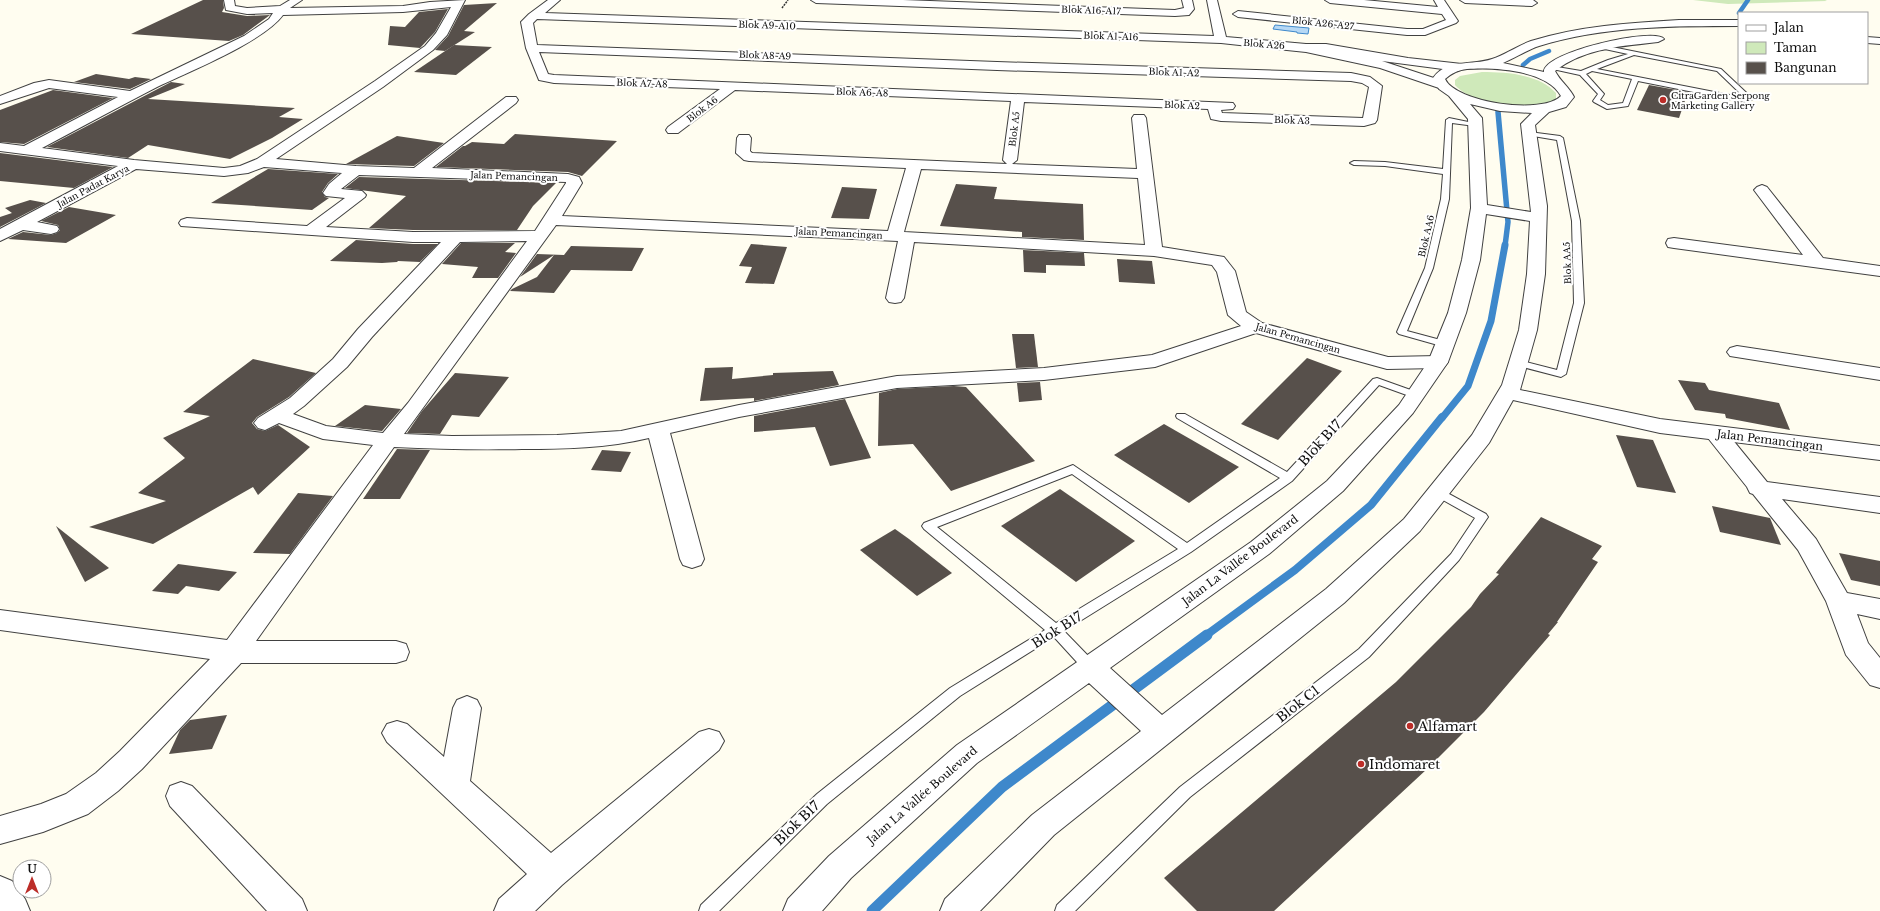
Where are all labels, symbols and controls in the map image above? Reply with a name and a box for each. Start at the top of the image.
street label: Blok A16-A17 [1061,3,1121,17]
legend [1738,12,1868,84]
street label: Blok A26-A27 [1291,14,1355,32]
street label: Blok A9-A10 [738,19,796,31]
text: Jalan [1772,20,1804,35]
street label: Blok A1-A16 [1083,30,1139,42]
street label: Blok A26 [1243,37,1285,51]
text: Taman [1774,40,1817,55]
street label: Blok A8-A9 [739,49,792,61]
text: Bangunan [1774,60,1837,75]
street label: Blok A1-A2 [1148,66,1200,78]
street label: Blok A7-A8 [616,77,668,89]
street label: Blok A6-A8 [836,86,888,98]
place label: CitraGarden Serpong Marketing Gallery [1671,90,1770,111]
street label: Blok A6 [684,94,720,124]
marker: CitraGarden Serpong Marketing Gallery [1658,95,1668,105]
street label: Blok A2 [1164,99,1200,111]
street label: Blok A5 [1006,111,1022,147]
street label: Blok A3 [1274,114,1310,126]
street label: Jalan Padat Karya [54,162,131,210]
street label: Jalan Pemancingan [469,169,558,183]
street label: Blok AA6 [1416,214,1436,258]
street label: Jalan Pemancingan [794,225,883,241]
street label: Blok AA5 [1561,242,1573,284]
street label: Jalan Pemancingan [1253,320,1342,355]
street label: Blok B17 [1295,416,1346,470]
street label: Jalan Pemancingan [1714,426,1824,454]
street label: Jalan La Vallée Boulevard [1178,511,1301,609]
street label: Blok B17 [1029,608,1086,652]
street label: Blok C1 [1273,682,1323,726]
place label: Alfamart [1417,718,1477,735]
marker: Alfamart [1405,721,1415,731]
street label: Jalan La Vallée Boulevard [862,743,981,848]
place label: Indomaret [1369,756,1440,773]
marker: Indomaret [1356,759,1366,769]
street label: Blok B17 [771,797,824,849]
north arrow [12,859,52,899]
text: U [27,862,37,876]

